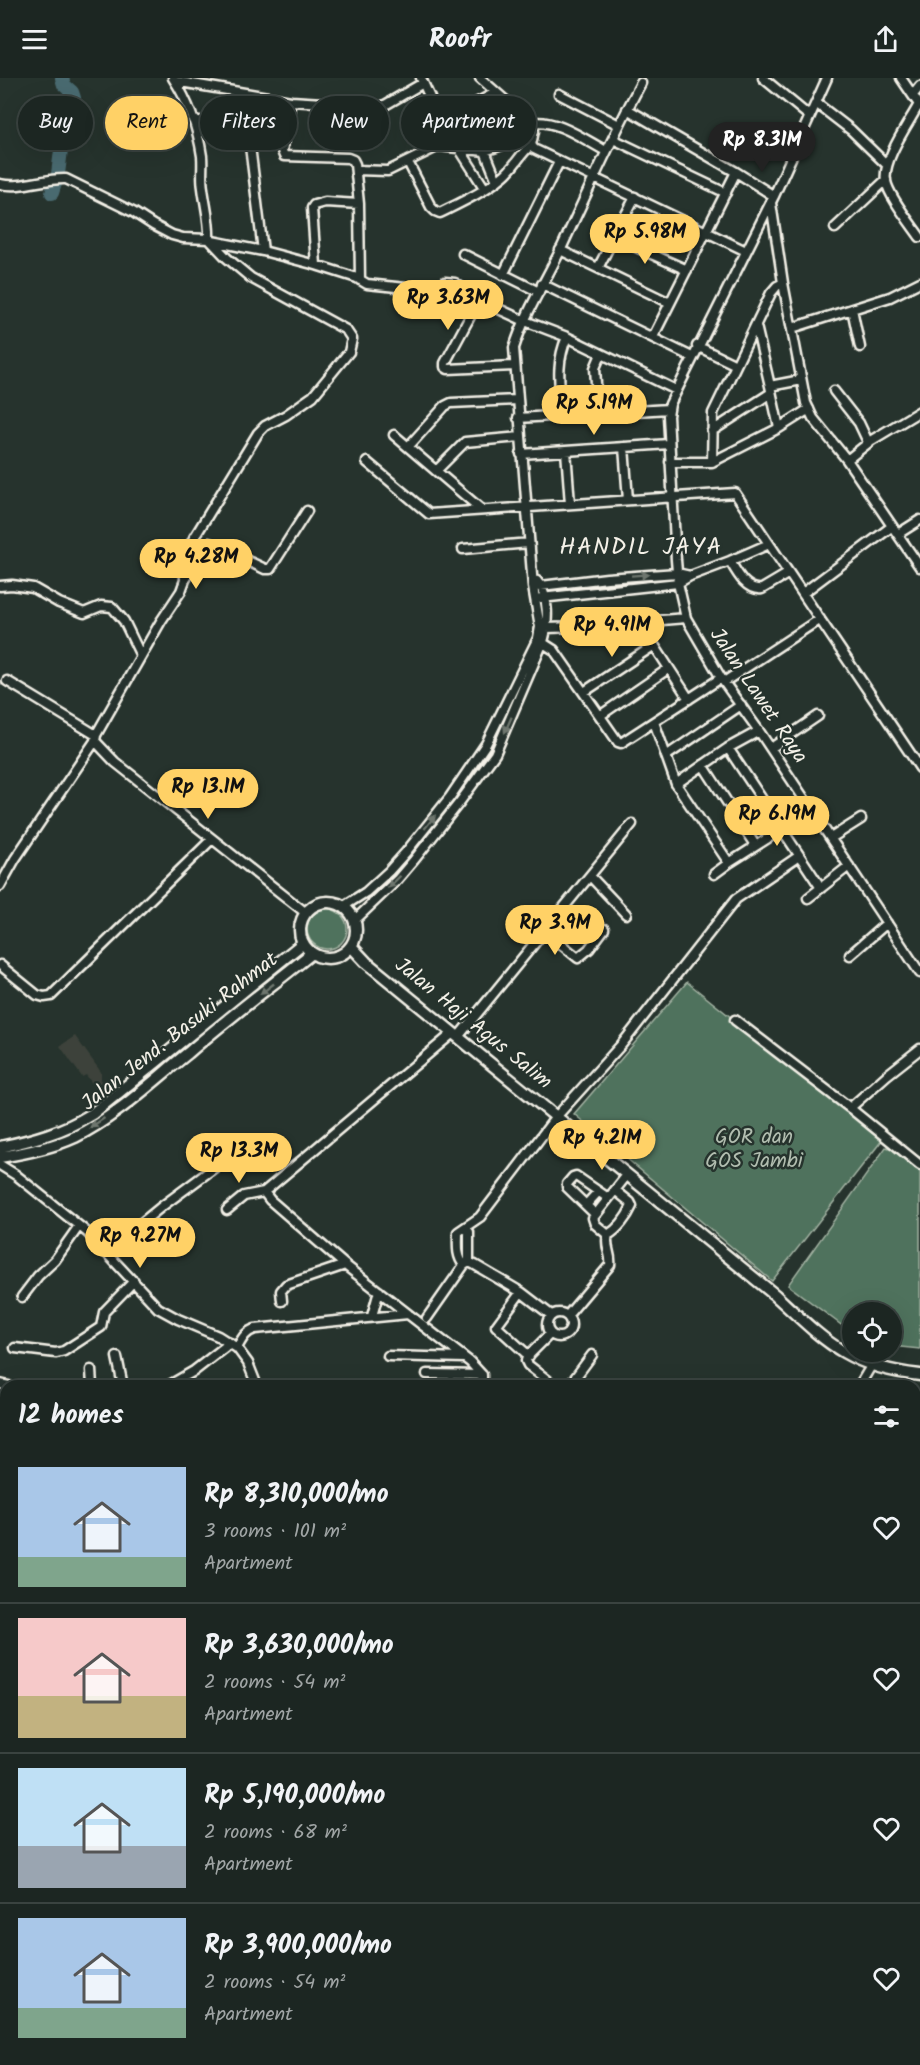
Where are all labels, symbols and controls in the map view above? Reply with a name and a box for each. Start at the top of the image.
text: Roofr [429,18,491,61]
icon: menu [18,23,51,56]
icon: share [869,23,902,56]
chip: Buy [18,96,93,150]
chip: Rent [105,96,188,150]
chip: Filters [200,96,297,150]
chip: New [309,96,389,150]
chip: Apartment [401,96,536,150]
pin: Rp 8.31M [700,122,824,173]
text: Rp 8.31M [722,125,802,157]
pin: Rp 5.98M [583,214,707,265]
text: Rp 5.98M [604,217,686,249]
pin: Rp 3.63M [386,280,510,331]
text: Rp 3.63M [406,283,490,315]
pin: Rp 5.19M [532,385,656,436]
text: Rp 5.19M [556,388,632,420]
district label: HANDIL JAYA [559,528,723,567]
pin: Rp 4.28M [134,539,258,590]
text: Rp 4.28M [154,542,238,574]
one-way arrow [631,571,650,580]
pin: Rp 4.91M [550,607,674,658]
text: Rp 4.91M [573,610,651,642]
street label: Jalan Lawet Raya [700,621,816,771]
one-way arrow [503,716,513,734]
pin: Rp 13.1M [146,769,270,820]
text: Rp 13.1M [171,772,245,804]
pin: Rp 6.19M [715,796,839,847]
text: Rp 6.19M [738,799,816,831]
one-way arrow [424,814,437,830]
one-way arrow [388,874,402,888]
pin: Rp 3.9M [500,905,610,956]
text: Rp 3.9M [519,908,591,940]
street label: Jalan Jend. Basuki Rahmat [74,944,286,1120]
street label: Jalan Haji Agus Salim [387,950,559,1098]
one-way arrow [259,983,274,995]
one-way arrow [89,1117,105,1128]
pin: Rp 4.21M [540,1120,664,1171]
park label: GOR dan GOS Jambi [705,1121,804,1178]
text: Rp 4.21M [563,1123,641,1155]
pin: Rp 13.3M [177,1133,301,1184]
text: Rp 13.3M [200,1136,278,1168]
pin: Rp 9.27M [78,1218,202,1269]
text: Rp 9.27M [99,1221,181,1253]
map controls [842,1302,902,1362]
button: locate [842,1302,902,1362]
text: 12 homes [18,1395,124,1437]
icon: filters [870,1400,903,1433]
text: Rp 8,310,000/mo [204,1474,389,1516]
icon: home [66,1491,138,1563]
icon: heart [870,1511,903,1544]
text: 3 rooms · 101 m² [204,1516,346,1548]
text: Apartment [204,1548,293,1580]
text: Rp 3,630,000/mo [204,1625,394,1667]
icon: home [66,1642,138,1714]
icon: heart [870,1662,903,1695]
text: 2 rooms · 54 m² [204,1667,345,1699]
text: Apartment [204,1699,293,1731]
text: Rp 5,190,000/mo [204,1775,385,1817]
icon: home [66,1792,138,1864]
icon: heart [870,1812,903,1845]
text: 2 rooms · 68 m² [204,1817,347,1849]
text: Apartment [204,1849,293,1881]
text: Rp 3,900,000/mo [204,1925,392,1967]
icon: home [66,1942,138,2014]
icon: heart [870,1962,903,1995]
text: 2 rooms · 54 m² [204,1967,345,1999]
text: Apartment [204,1999,293,2031]

